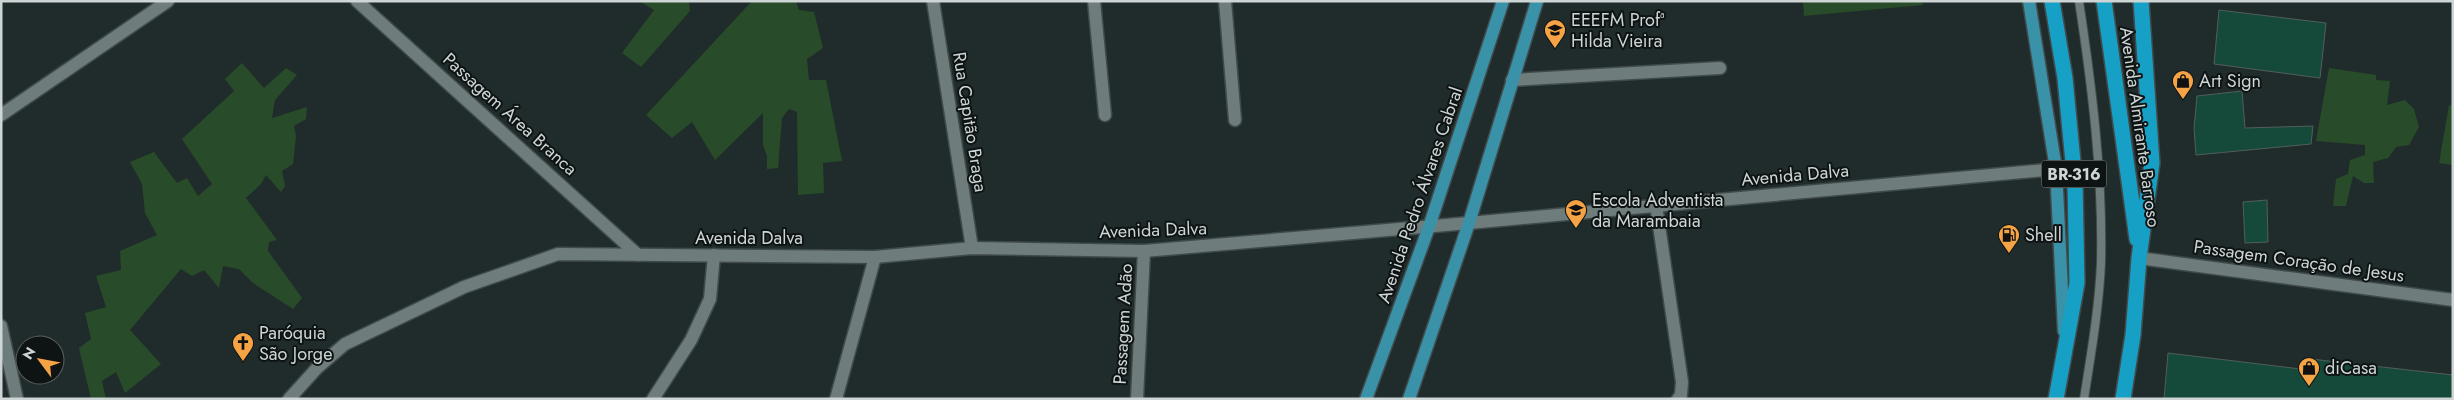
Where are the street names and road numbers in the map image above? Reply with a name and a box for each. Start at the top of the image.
street label: Avenida Almirante Barroso [2113,25,2167,229]
street label: Passagem Área Branca [437,47,583,181]
street label: Rua Capitão Braga [946,50,994,194]
street label: Avenida Pedro Álvares Cabral [1371,83,1469,307]
street label: Avenida Dalva [1740,157,1850,193]
road number: BR-316 [2042,160,2106,188]
street label: Avenida Dalva [1099,215,1207,245]
street label: Avenida Dalva [695,225,803,251]
street label: Passagem Coração de Jesus [2192,233,2406,289]
street label: Passagem Adão [1107,263,1139,385]

